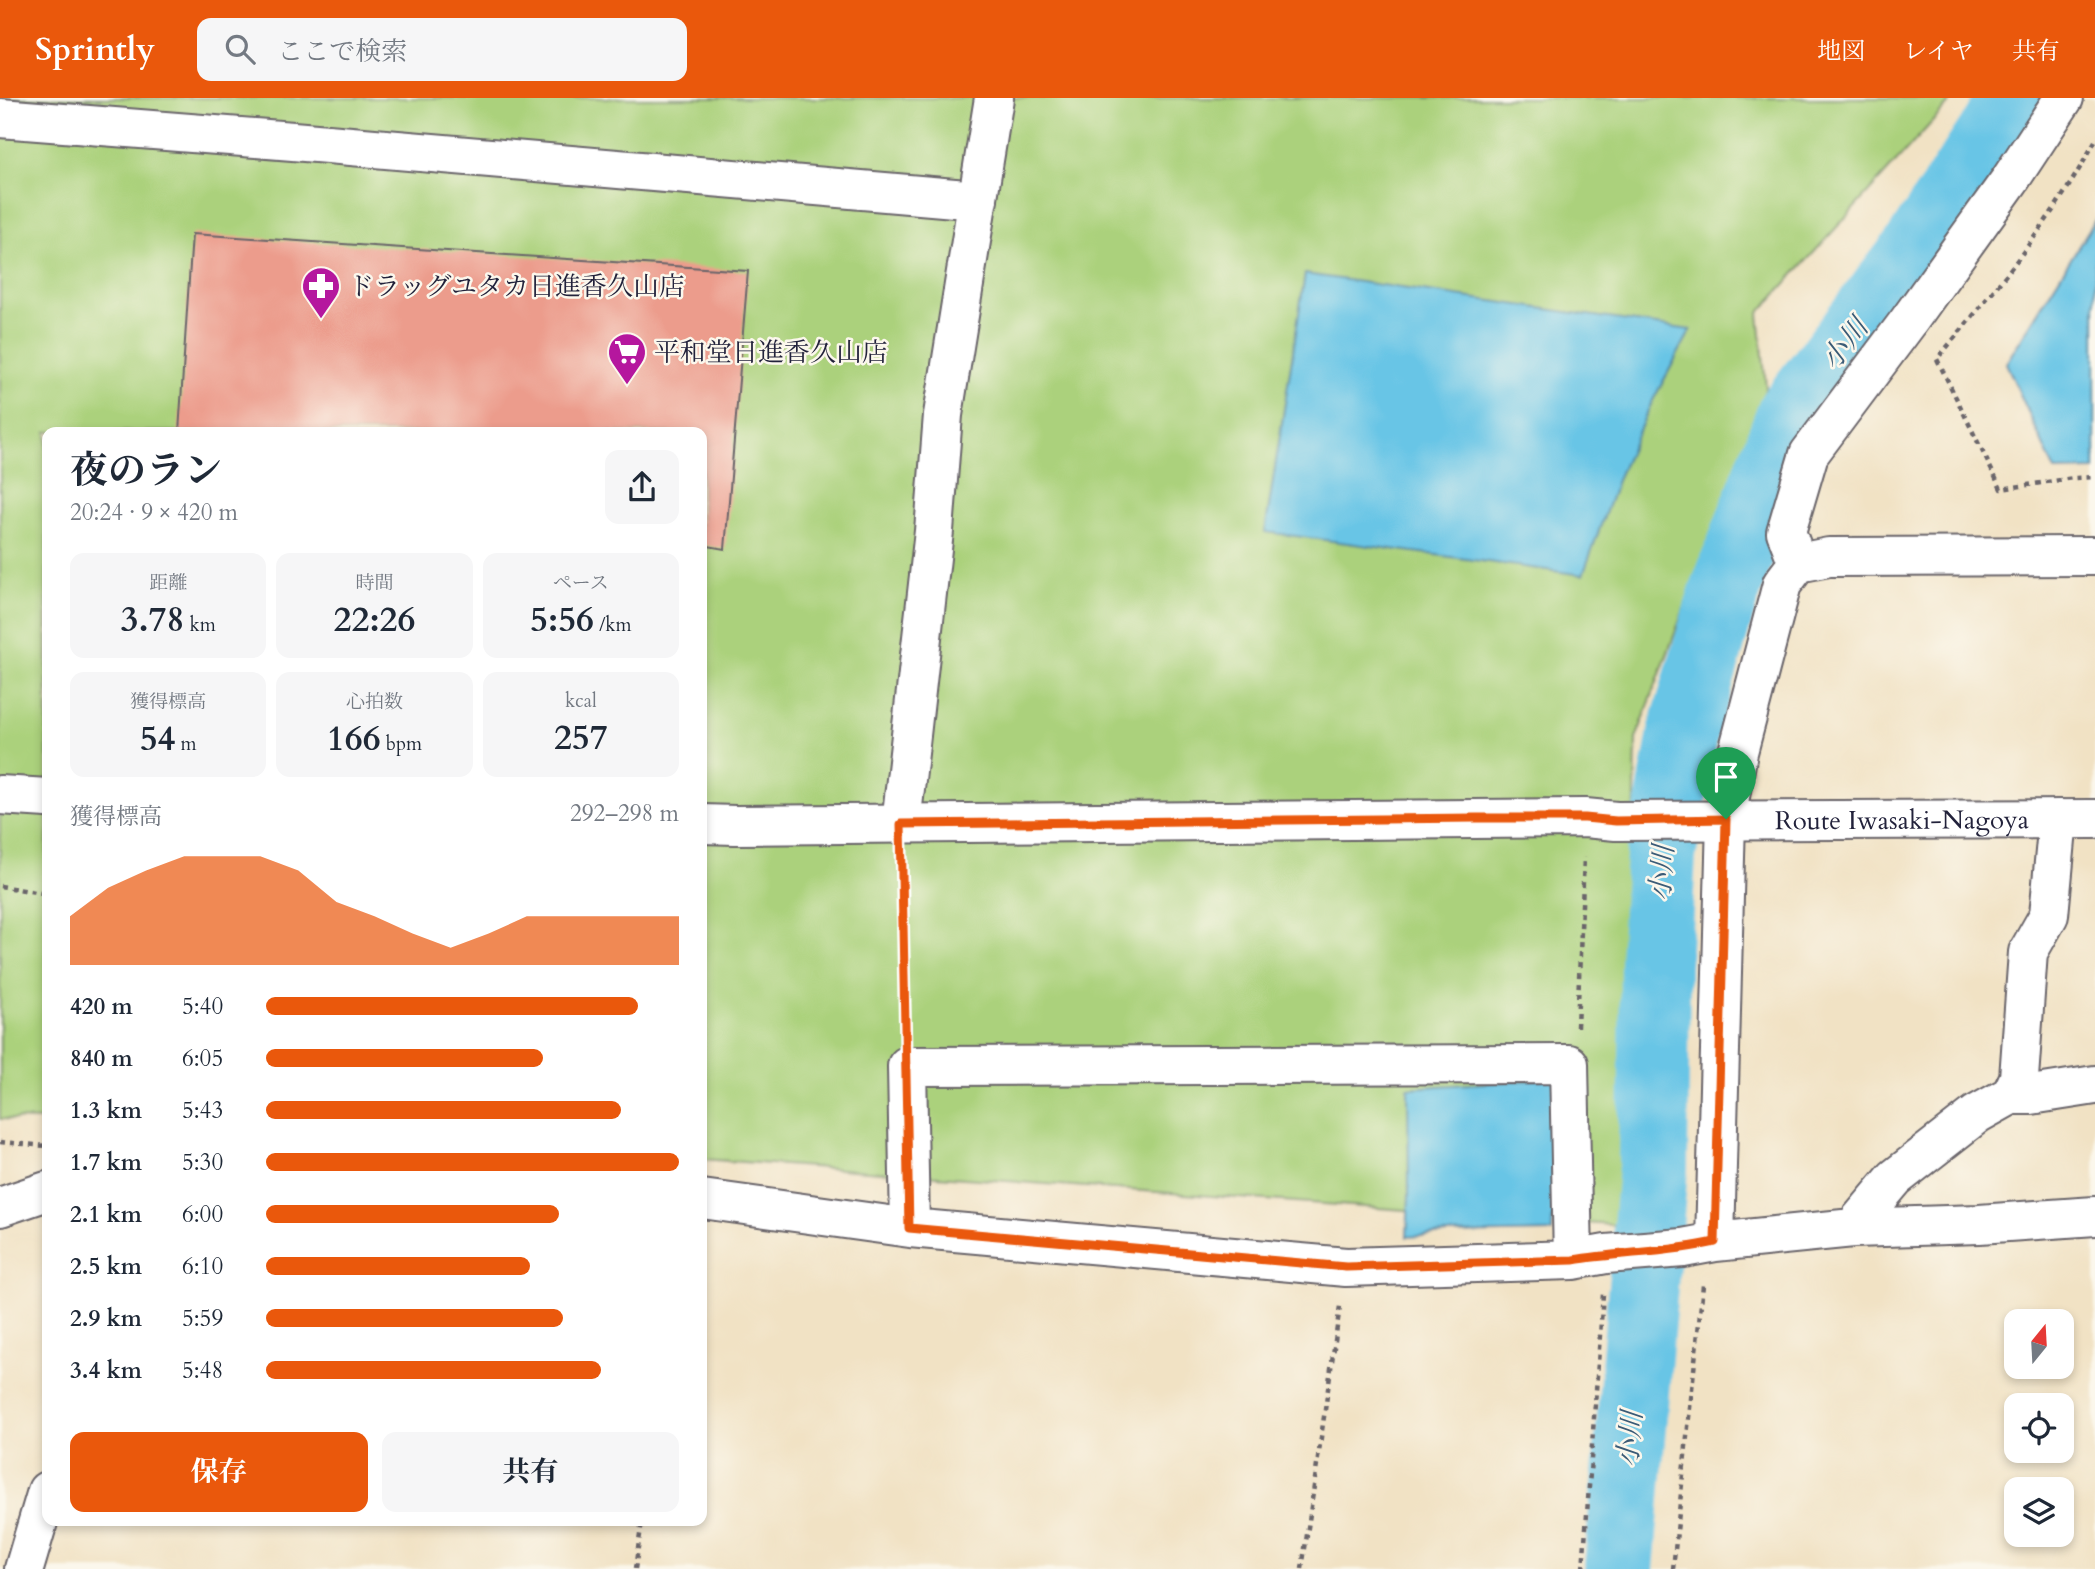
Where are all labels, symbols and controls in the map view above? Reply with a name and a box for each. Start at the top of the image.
search box [197,18,687,81]
text: Sprintly [35,27,155,72]
icon: search [221,30,259,68]
text: ここで検索 [277,34,407,69]
text: 地図 [1817,35,1865,68]
text: レイヤ [1903,35,1974,68]
text: 共有 [2012,35,2060,68]
pharmacy icon: ドラッグユタカ日進香久山店 [300,265,342,320]
place label: ドラッグユタカ日進香久山店 [348,269,685,304]
water label: 小川 [1813,308,1879,378]
supermarket icon: 平和堂日進香久山店 [606,331,648,386]
place label: 平和堂日進香久山店 [654,335,888,370]
text: 夜のラン [70,445,222,497]
button: share [605,450,679,524]
text: 20:24 · 9 × 420 m [70,497,238,528]
text: 距離 [149,570,187,596]
text: 時間 [355,570,394,596]
text: ペース [553,570,609,596]
text: 3.78 [121,596,184,644]
text: 22:26 [334,596,415,644]
text: 5:56 [530,596,594,644]
text: km [184,612,216,638]
text: /km [594,612,632,638]
text: kcal [565,688,597,714]
text: 獲得標高 [130,689,206,715]
text: 心拍数 [346,689,403,715]
text: 257 [554,714,608,762]
text: 54 [140,715,176,763]
text: 166 [327,715,381,763]
text: m [176,731,197,757]
text: bpm [381,731,422,757]
pin [1696,747,1756,819]
icon: arrive [1707,758,1745,796]
text: 292–298 m [570,798,679,829]
text: 獲得標高 [70,801,162,832]
street label: Route Iwasaki-Nagoya [1775,802,2029,838]
water label: 小川 [1641,841,1683,902]
text: 420 m [70,991,133,1022]
text: 5:40 [182,991,223,1022]
text: 840 m [70,1043,133,1074]
text: 6:05 [182,1043,223,1074]
text: 1.3 km [70,1095,142,1126]
text: 5:43 [182,1095,223,1126]
text: 1.7 km [70,1147,142,1178]
text: 5:30 [182,1147,223,1178]
text: 2.1 km [70,1199,142,1230]
text: 6:00 [182,1199,223,1230]
text: 2.5 km [70,1251,142,1282]
text: 6:10 [182,1251,223,1282]
text: 2.9 km [70,1303,142,1334]
text: 5:59 [182,1303,223,1334]
north arrow [2004,1309,2074,1379]
map controls [2004,1309,2074,1547]
text: 3.4 km [70,1355,142,1386]
text: 5:48 [182,1355,223,1386]
button: locate [2004,1393,2074,1463]
water label: 小川 [1609,1406,1652,1469]
button: 保存 [70,1432,368,1512]
button: 共有 [382,1432,679,1512]
button: layers [2004,1477,2074,1547]

